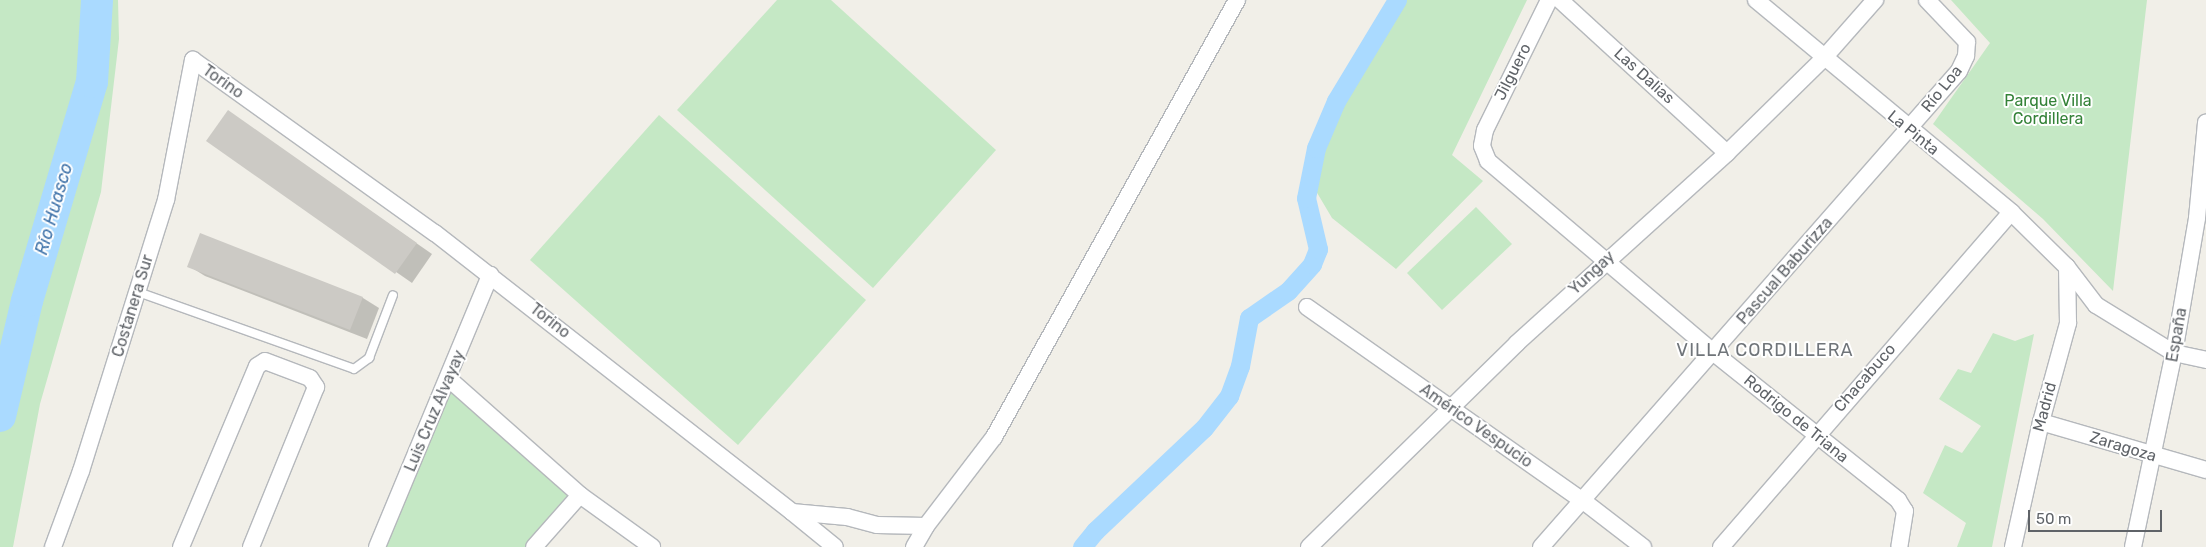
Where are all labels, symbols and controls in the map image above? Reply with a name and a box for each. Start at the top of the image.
street label: Jilguero [1491,40,1535,104]
street label: Las Dalias [1610,44,1678,108]
street label: Torino [199,61,247,103]
street label: Río Loa [1917,62,1967,116]
park label: Parque Villa Cordillera [2004,91,2092,129]
street label: La Pinta [1883,106,1943,160]
water label: Río Huasco [31,161,77,257]
street label: Pascual Baburizza [1733,213,1837,329]
street label: Yungay [1565,247,1619,299]
street label: Costanera Sur [108,252,158,360]
street label: Torino [526,299,574,343]
street label: España [2163,306,2191,364]
district label: VILLA CORDILLERA [1674,339,1856,361]
street label: Chacabuco [1830,340,1900,416]
street label: Luis Cruz Alvayay [401,347,469,475]
street label: Rodrigo de Triana [1740,371,1852,467]
street label: Américo Vespucio [1416,380,1536,472]
street label: Madrid [2029,380,2061,434]
street label: Zaragoza [2087,428,2159,466]
scale bar [2031,500,2165,532]
text: 50 m [2036,510,2071,528]

